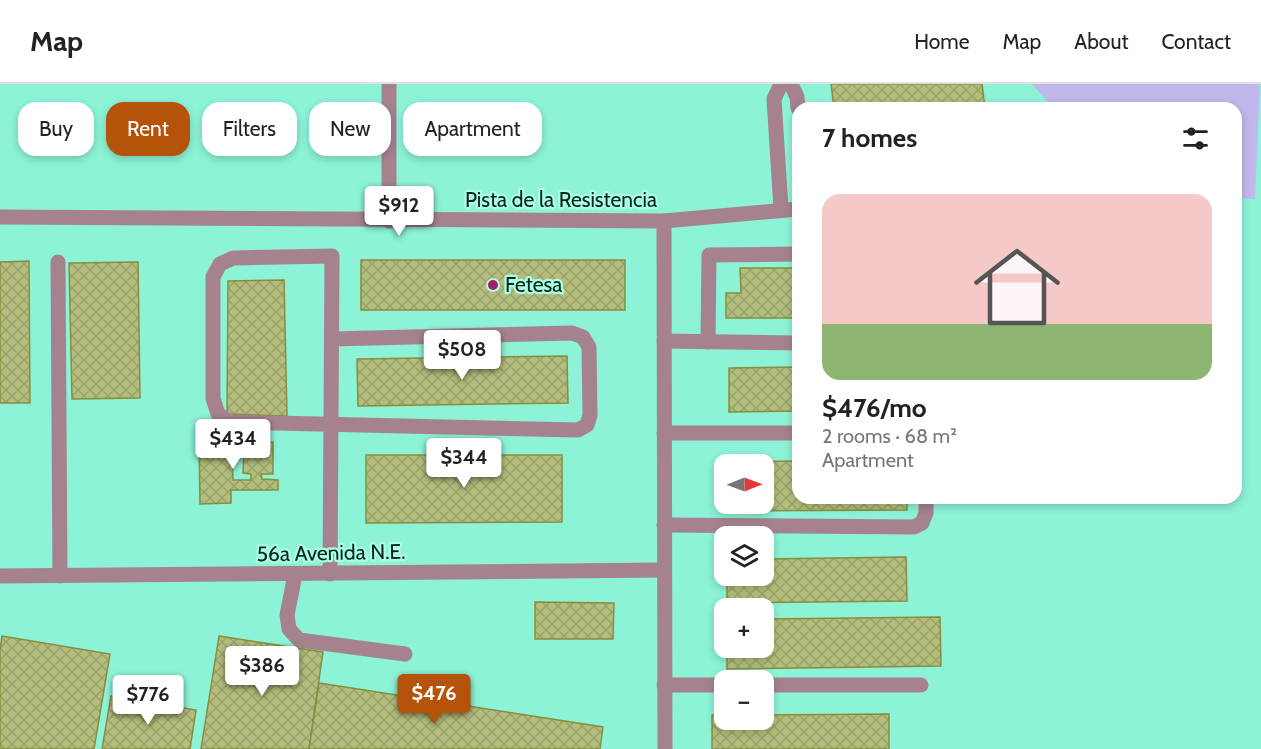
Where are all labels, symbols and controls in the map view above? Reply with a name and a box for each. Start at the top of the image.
text: Map [30,24,83,58]
text: Home [914,29,970,54]
text: Map [1003,29,1041,54]
text: About [1074,29,1128,54]
text: Contact [1161,29,1231,54]
chip: Buy [18,102,94,156]
chip: Rent [106,102,190,156]
chip: Filters [202,102,297,156]
chip: New [309,102,391,156]
chip: Apartment [403,102,542,156]
text: 7 homes [822,122,917,154]
icon: filters [1179,122,1212,155]
pin: $912 [363,186,435,237]
street label: Pista de la Resistencia [465,187,657,212]
text: $912 [379,193,419,217]
icon: home [963,233,1071,341]
place label: Fetesa [505,272,562,297]
marker: Fetesa [486,278,500,292]
pin: $508 [426,330,498,381]
text: $508 [438,337,486,361]
text: $476/mo [822,392,927,424]
pin: $434 [197,419,269,470]
text: 2 rooms · 68 m² [822,424,957,448]
text: $434 [209,426,257,450]
pin: $344 [428,438,500,489]
text: $344 [440,445,488,469]
text: Apartment [822,448,914,472]
north arrow [714,454,774,514]
map controls [714,454,774,730]
button: layers [714,526,774,586]
street label: 56a Avenida N.E. [256,539,406,566]
button: + [714,598,774,658]
pin: $386 [226,646,298,697]
text: $386 [239,653,285,677]
button: − [714,670,774,730]
pin: $476 [398,674,470,725]
pin: $776 [112,675,184,726]
text: $476 [411,681,457,705]
text: $776 [127,682,169,706]

